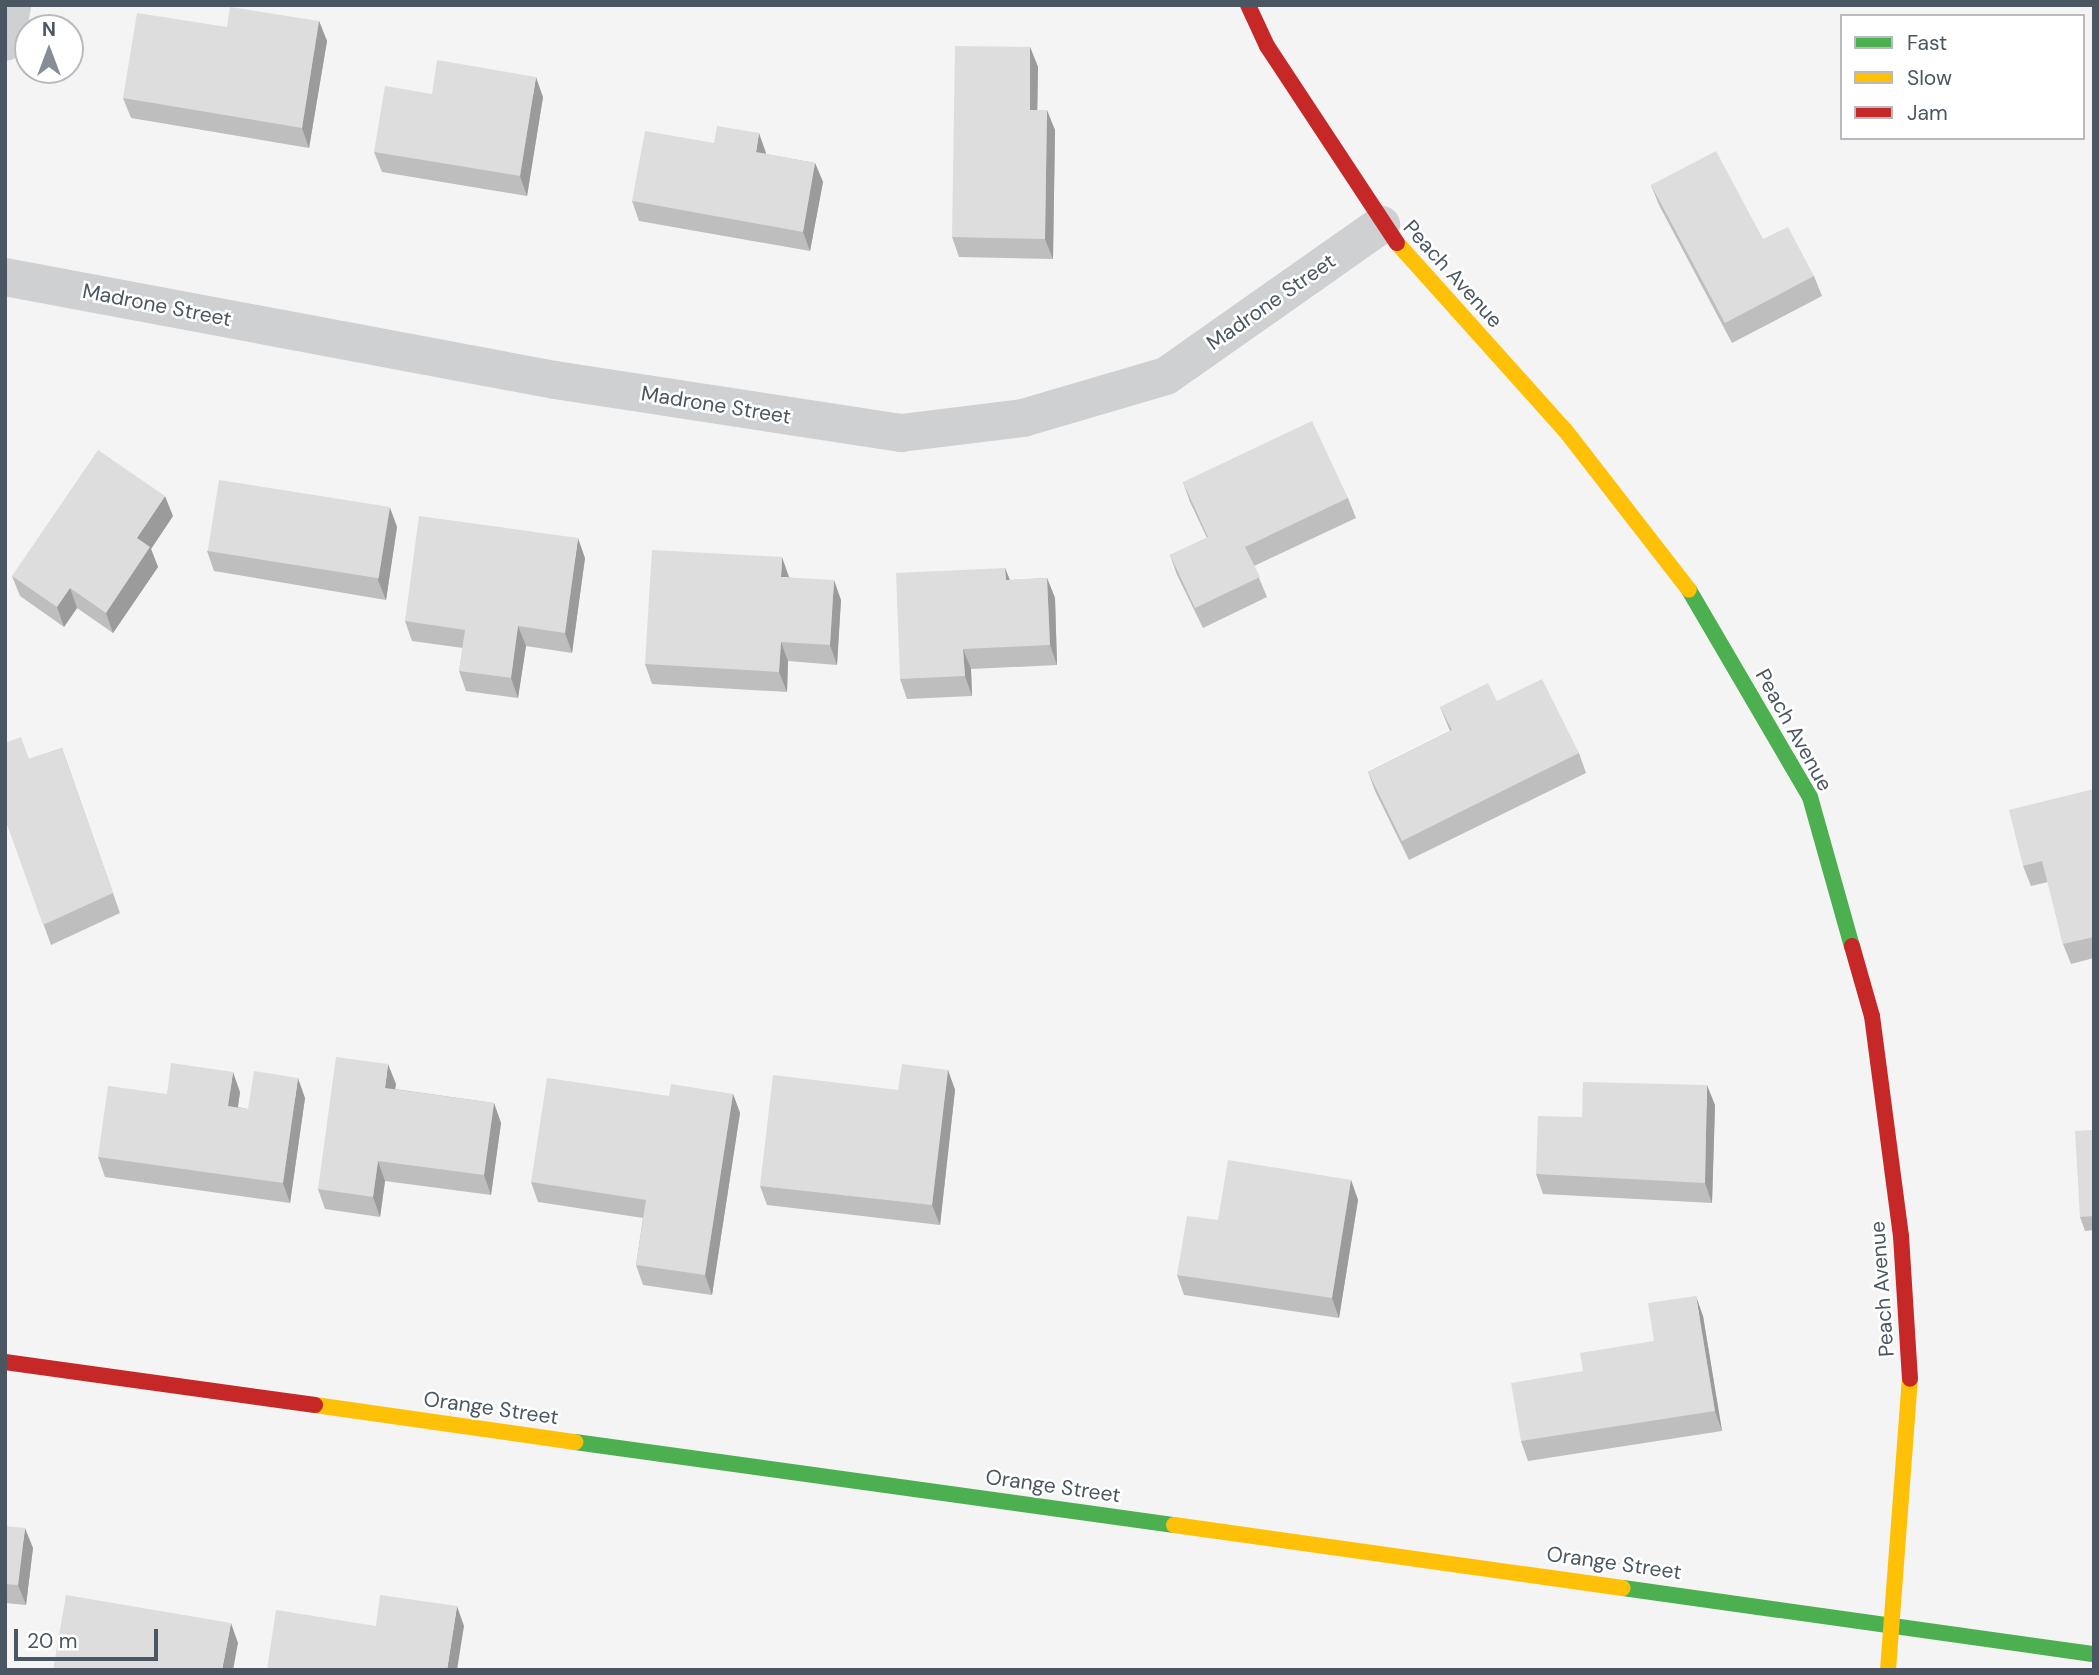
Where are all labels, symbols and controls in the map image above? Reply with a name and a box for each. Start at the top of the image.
north arrow [14,14,84,84]
legend [1840,14,2085,140]
text: N [42,17,56,42]
text: Fast [1907,29,1947,57]
text: Slow [1907,64,1952,92]
text: Jam [1907,99,1948,127]
street label: Peach Avenue [1398,215,1508,333]
street label: Madrone Street [1202,248,1340,356]
street label: Madrone Street [80,278,234,332]
street label: Madrone Street [639,381,793,429]
street label: Peach Avenue [1750,664,1838,796]
street label: Peach Avenue [1865,1220,1899,1358]
street label: Orange Street [422,1386,560,1430]
street label: Orange Street [984,1464,1122,1508]
street label: Orange Street [1545,1541,1683,1585]
scale bar [18,1616,161,1660]
text: 20 m [27,1627,78,1655]

